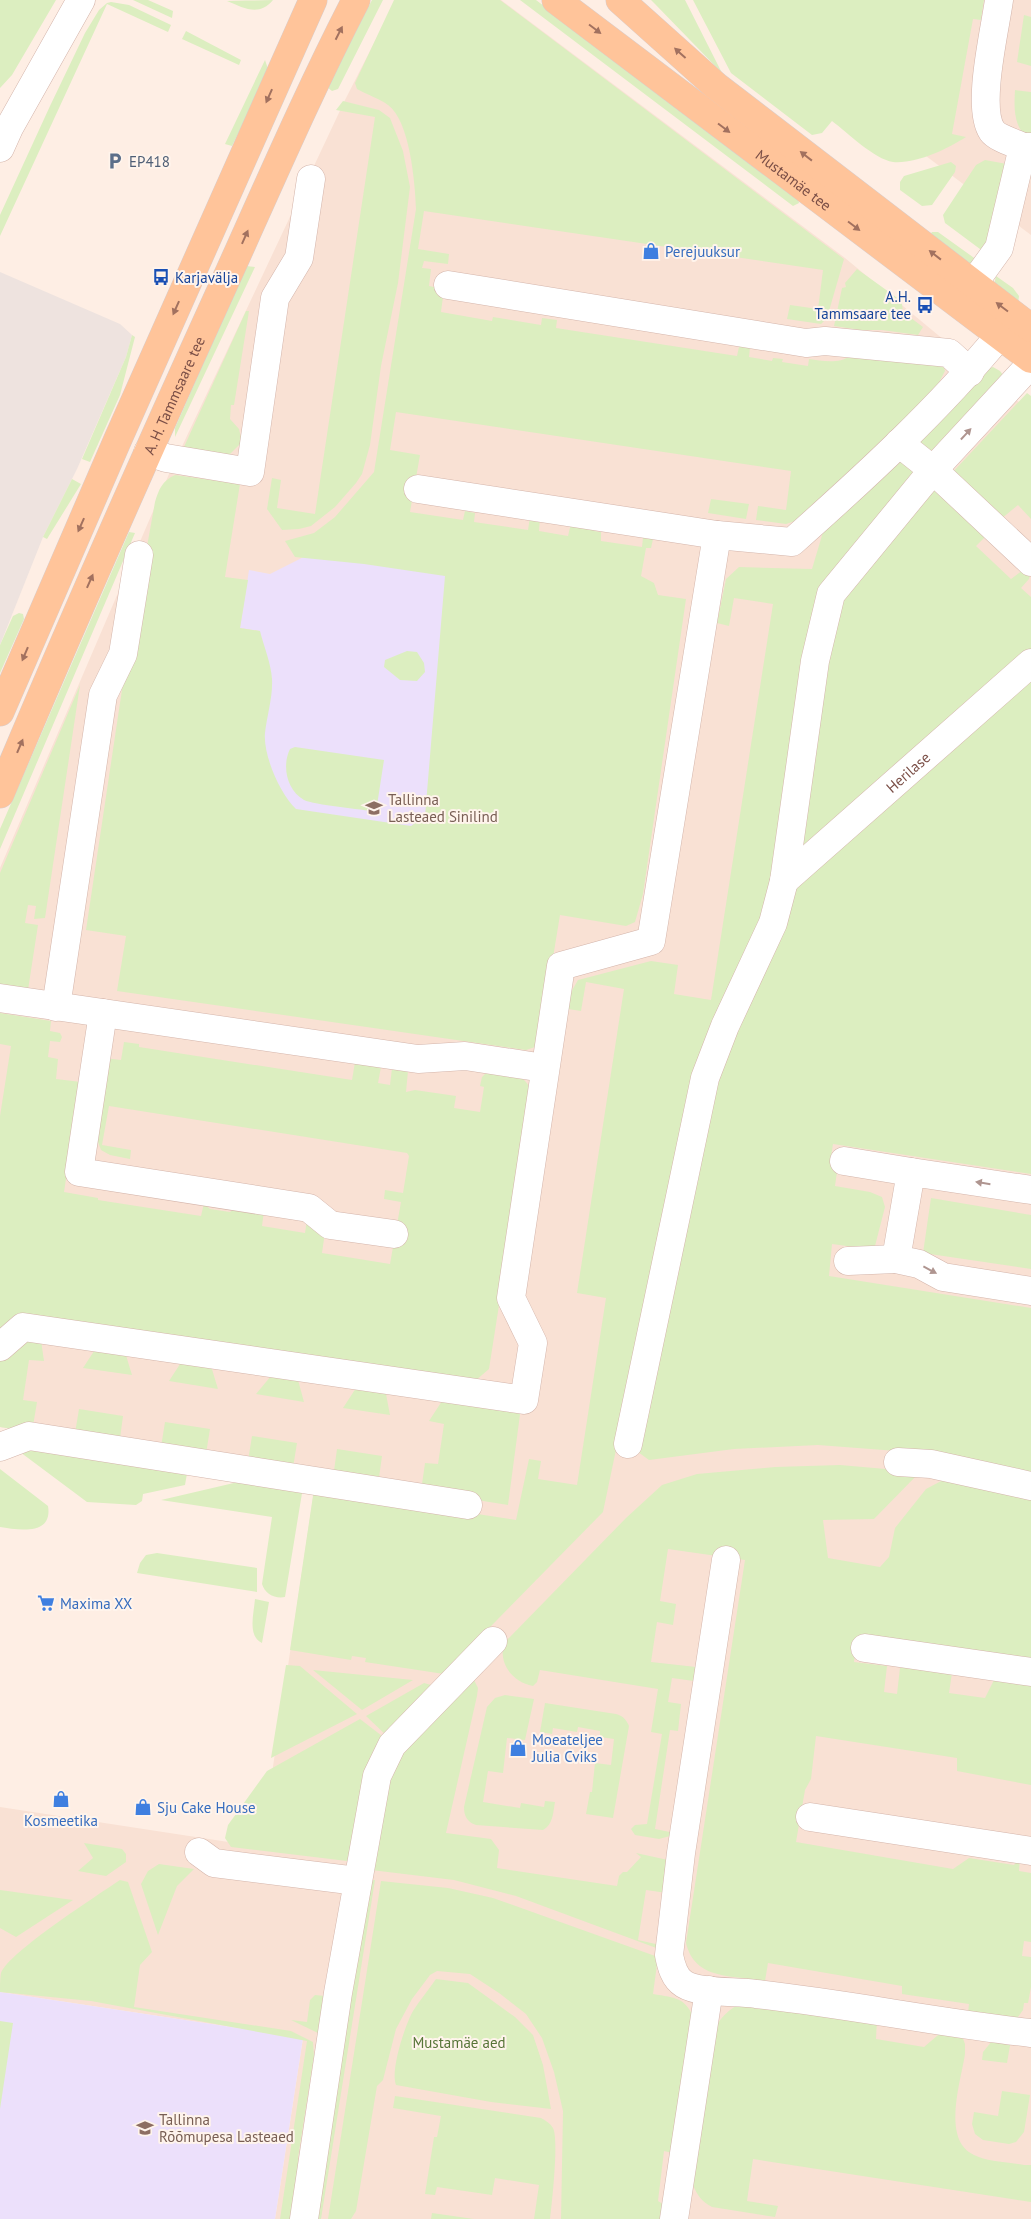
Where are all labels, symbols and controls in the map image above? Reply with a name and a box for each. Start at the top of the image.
one-way arrow [588,24,601,35]
one-way arrow [335,26,343,40]
one-way arrow [673,48,686,59]
one-way arrow [265,89,273,103]
one-way arrow [717,122,730,133]
street label: Mustamäe tee [752,145,835,214]
parking icon: EP418 [105,151,125,171]
one-way arrow [799,151,812,162]
place label: EP418 [129,152,170,171]
one-way arrow [847,221,861,231]
one-way arrow [241,230,249,244]
shop icon: Perejuuksur [641,241,661,261]
place label: Perejuuksur [665,242,740,261]
one-way arrow [928,250,941,260]
bus stop icon: Karjavälja [151,267,171,287]
place label: Karjavälja [175,268,238,287]
place label: A.H. Tammsaare tee [815,287,911,323]
bus stop icon: A.H. Tammsaare tee [915,295,935,315]
one-way arrow [172,301,180,315]
one-way arrow [996,301,1009,312]
street label: A. H. Tammsaare tee [139,333,208,457]
one-way arrow [960,429,972,441]
one-way arrow [76,518,84,532]
one-way arrow [87,574,95,588]
one-way arrow [20,647,28,661]
one-way arrow [17,739,25,753]
street label: Herilase [882,747,934,796]
place label: Tallinna Lasteaed Sinilind [388,790,498,826]
school or university icon: Tallinna Lasteaed Sinilind [364,798,384,818]
one-way arrow [974,1179,990,1187]
one-way arrow [923,1266,938,1274]
supermarket icon: Maxima XX [36,1593,56,1613]
place label: Maxima XX [60,1594,132,1613]
place label: Moeateljee Julia Cviks [531,1730,603,1766]
shop icon: Moeateljee Julia Cviks [508,1738,528,1758]
shop icon: Kosmeetika [51,1789,71,1809]
shop icon: Sju Cake House [133,1797,153,1817]
place label: Sju Cake House [157,1798,256,1817]
place label: Kosmeetika [24,1811,98,1830]
park label: Mustamäe aed [412,2033,506,2052]
place label: Tallinna Rõõmupesa Lasteaed [159,2110,294,2146]
school or university icon: Tallinna Rõõmupesa Lasteaed [135,2118,155,2138]

